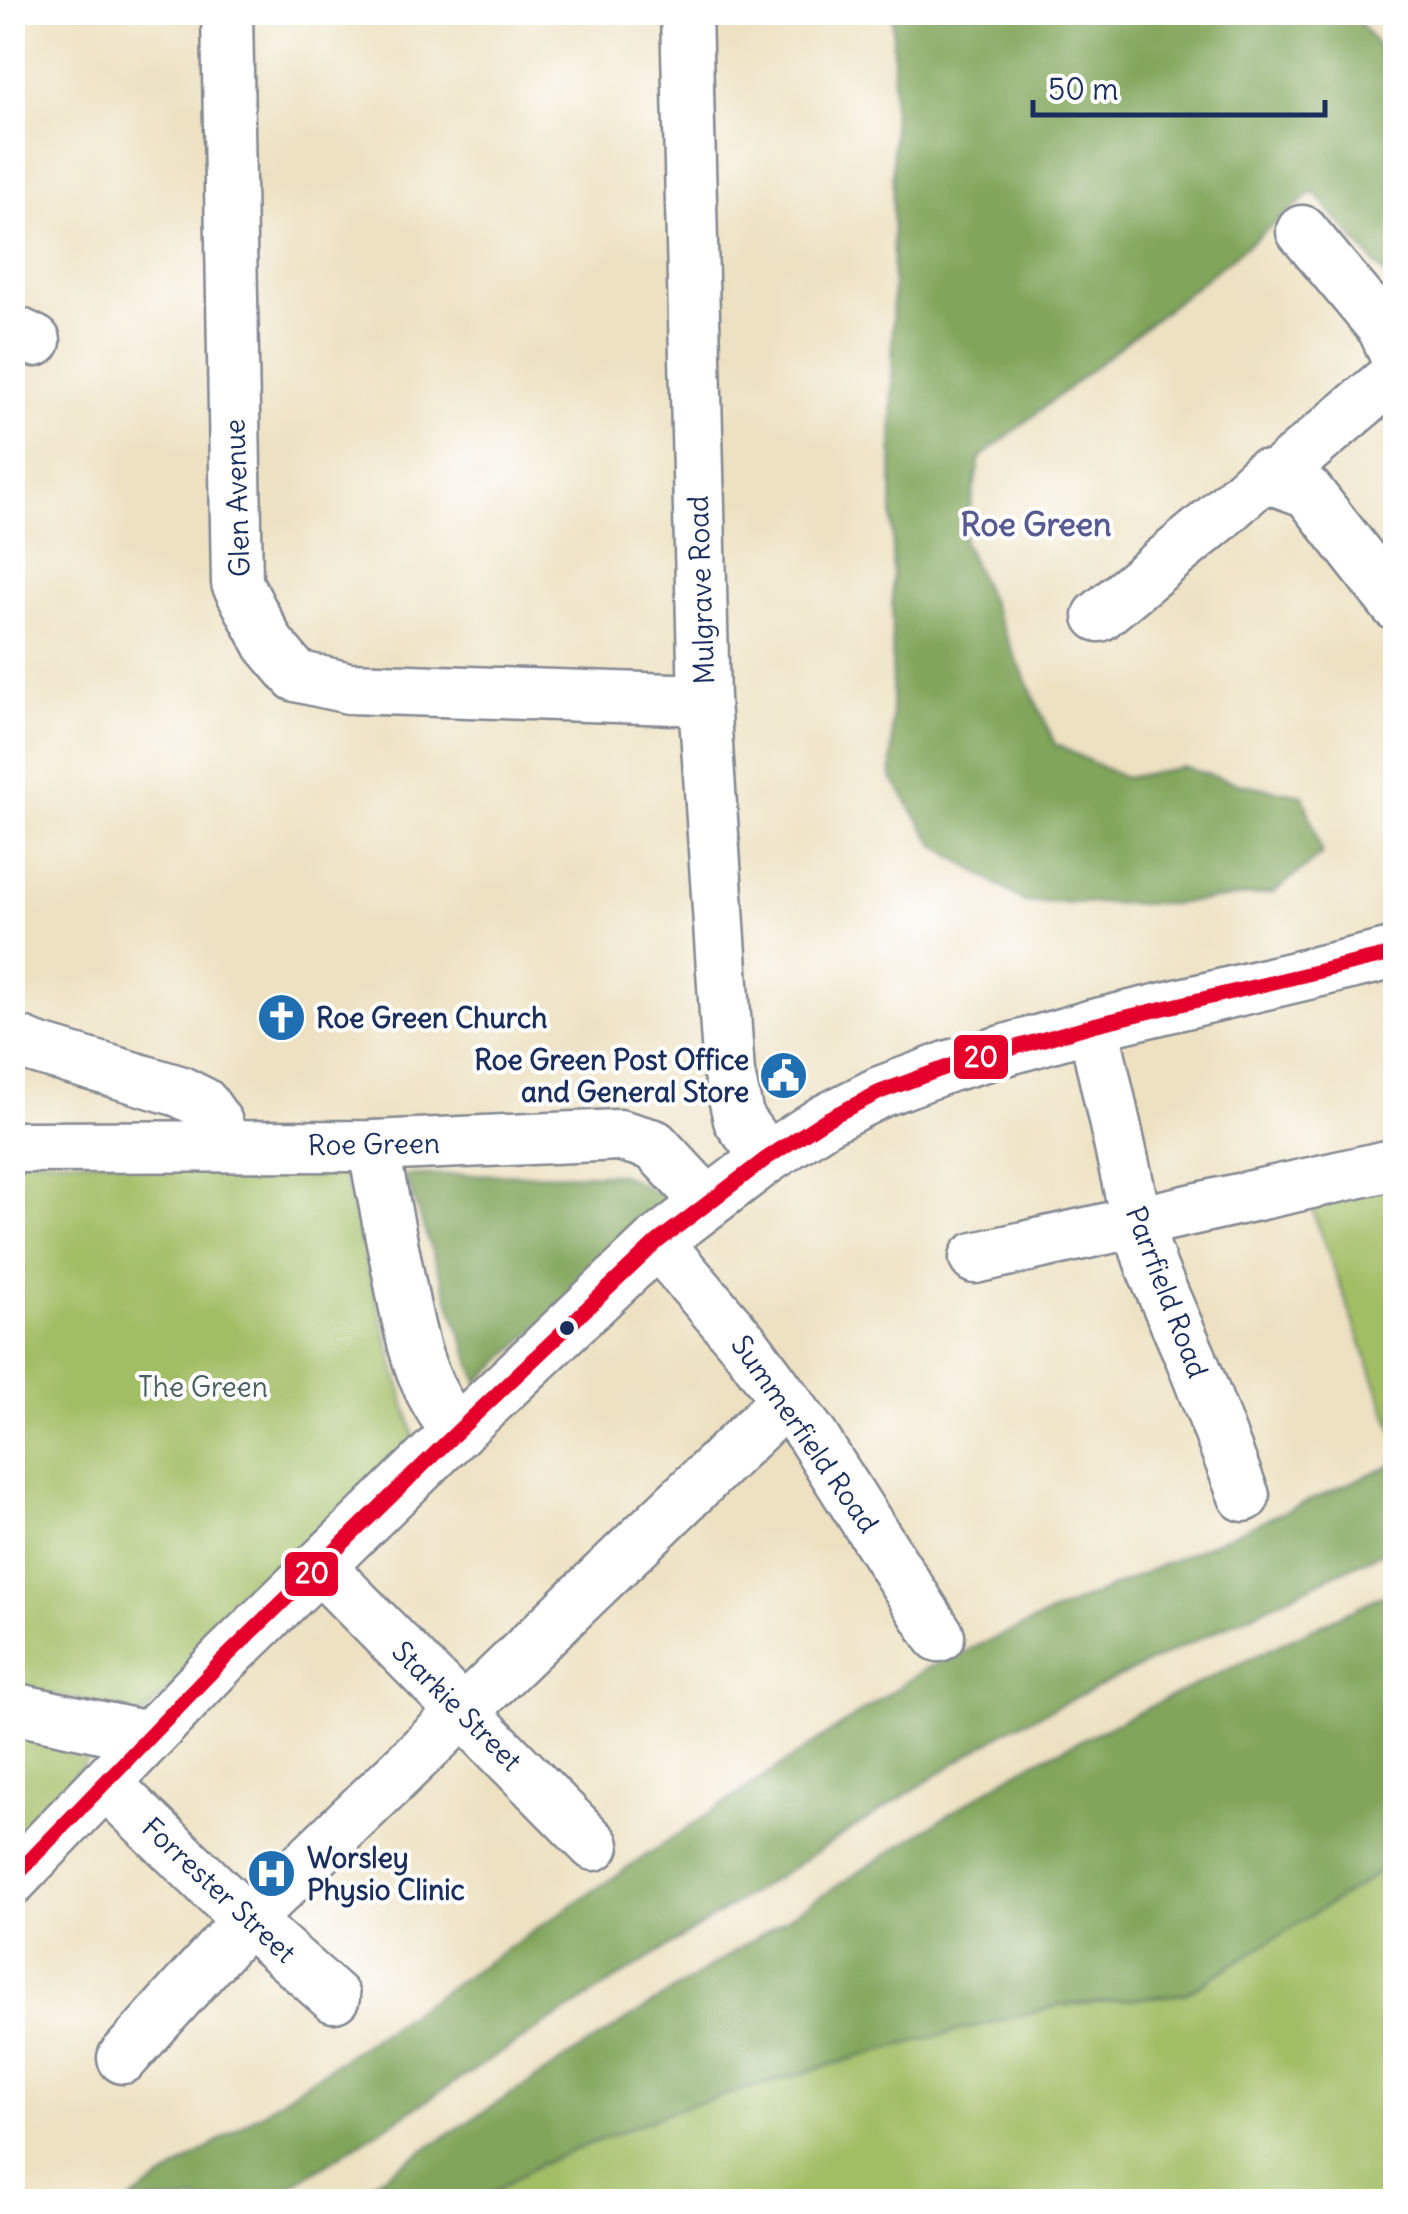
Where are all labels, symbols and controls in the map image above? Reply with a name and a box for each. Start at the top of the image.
scale bar [1033,55,1326,117]
text: 50 m [1048,70,1118,108]
street label: Glen Avenue [216,418,258,578]
street label: Mulgrave Road [680,495,722,685]
district label: Roe Green [960,504,1112,545]
church icon: Roe Green Church [255,992,307,1044]
place label: Roe Green Church [316,1000,547,1036]
line badge: 20 [952,1033,1010,1081]
text: 20 [964,1039,998,1075]
place label: Roe Green Post Office and General Store [474,1042,749,1110]
public building icon: Roe Green Post Office and General Store [758,1050,810,1102]
street label: Roe Green [308,1125,440,1163]
street label: Parrfield Road [1118,1201,1216,1383]
unlabelled marker [557,1318,577,1338]
street label: Summerfield Road [723,1328,887,1540]
park label: The Green [138,1369,268,1405]
line badge: 20 [283,1550,340,1598]
text: 20 [295,1555,329,1591]
street label: Starkie Street [385,1634,529,1778]
street label: Forrester Street [135,1810,303,1970]
place label: Worsley Physio Clinic [307,1840,465,1908]
hospital icon: Worsley Physio Clinic [246,1848,298,1900]

